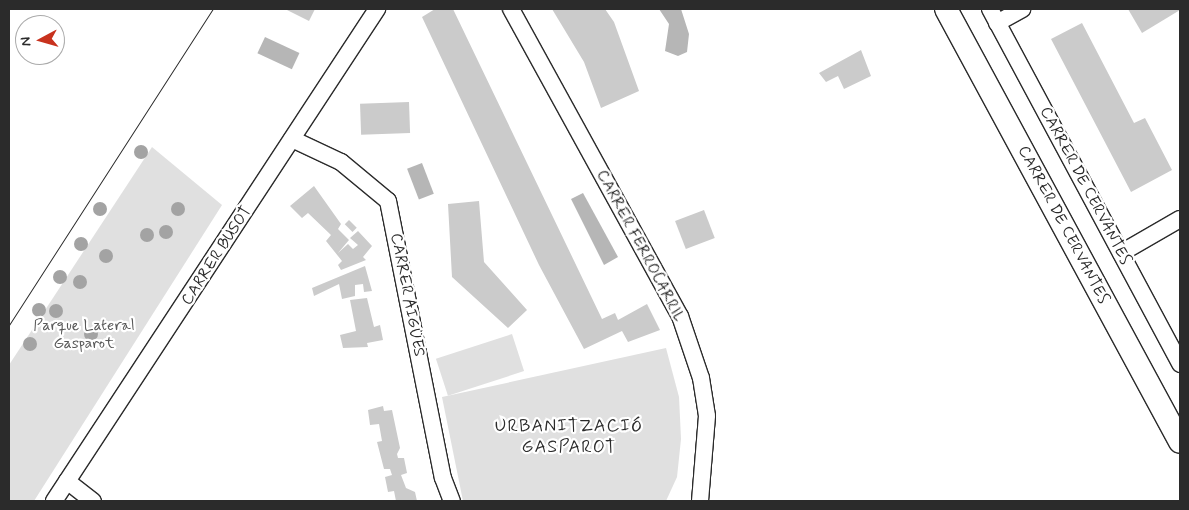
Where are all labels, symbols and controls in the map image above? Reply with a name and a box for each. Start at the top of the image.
north arrow [15,15,65,65]
text: N [17,36,36,47]
street label: CARRER DE CERVANTES [1034,101,1136,271]
street label: CARRER DE CERVANTES [1012,140,1114,310]
street label: CARRER FERROCARRIL [590,164,690,328]
street label: CARRER BUSOT [177,202,257,310]
street label: CARRER AIGÜES [386,231,428,359]
park label: Parque Lateral Gasparot [33,316,135,354]
district label: URBANITZACIÓ GASPAROT [497,416,641,458]

